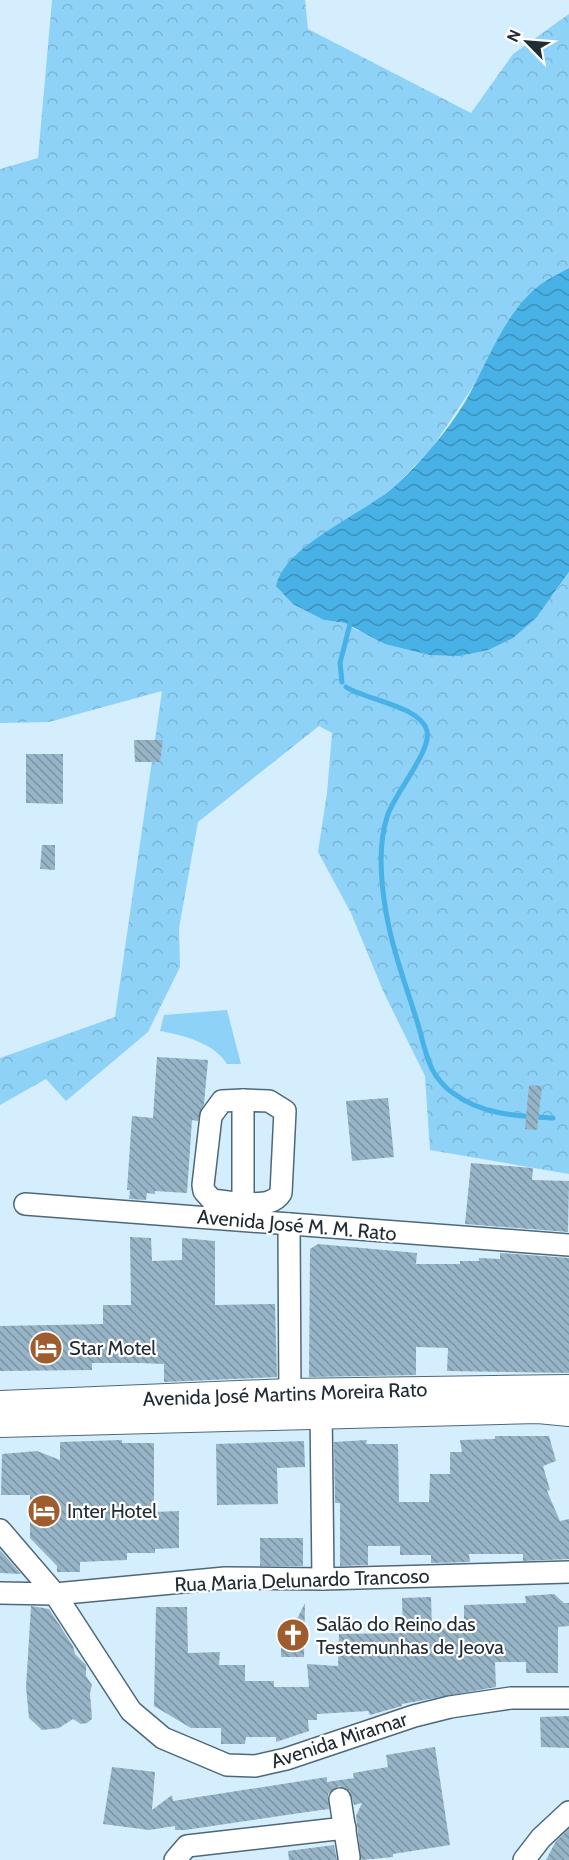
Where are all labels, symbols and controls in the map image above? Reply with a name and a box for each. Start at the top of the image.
north arrow [497,12,557,72]
text: N [503,27,525,45]
street label: Avenida José M. M. Rato [196,1204,398,1246]
hotel icon: Star Motel [28,1330,64,1366]
place label: Star Motel [69,1336,156,1360]
street label: Avenida José Martins Moreira Rato [142,1377,428,1411]
hotel icon: Inter Hotel [26,1493,62,1529]
place label: Inter Hotel [67,1499,157,1523]
street label: Rua Maria Delunardo Trancoso [174,1564,430,1596]
place label: Salão do Reino das Testemunhas de Jeova [316,1612,504,1659]
church icon: Salão do Reino das Testemunhas de Jeova [275,1617,311,1653]
street label: Avenida Miramar [268,1706,411,1773]

